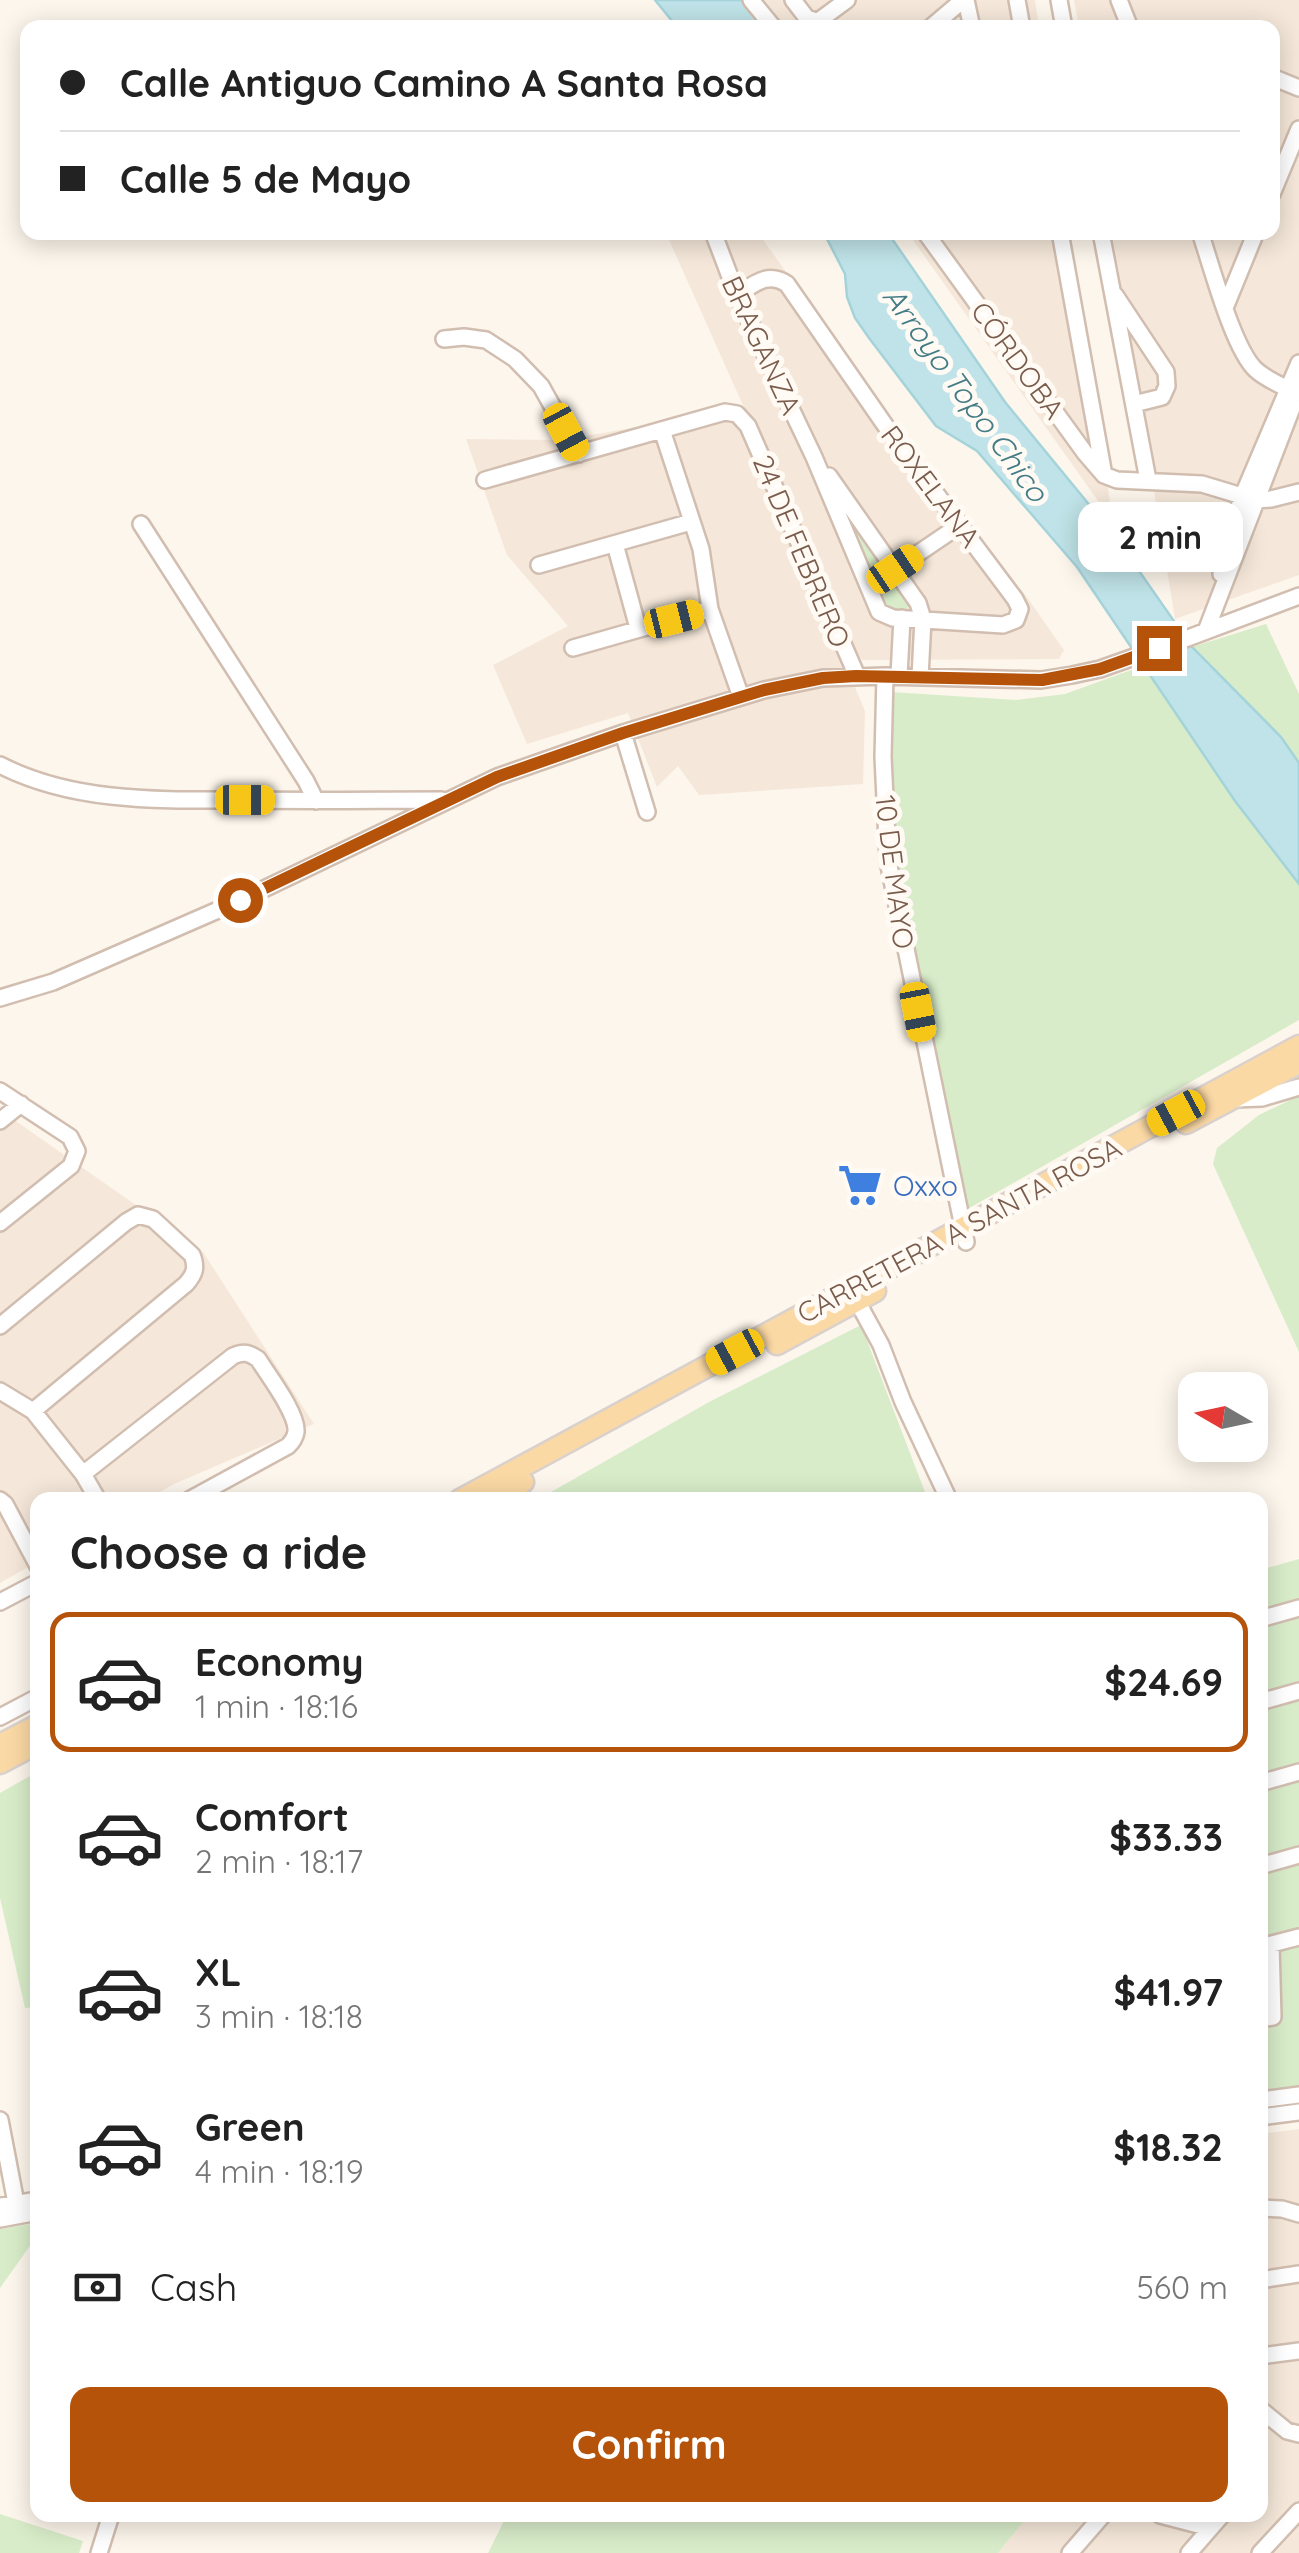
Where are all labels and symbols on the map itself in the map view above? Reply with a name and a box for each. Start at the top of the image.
street label: BRAGANZA [715,270,809,420]
water label: Arroyo Topo Chico [875,279,1058,511]
street label: CÓRDOBA [964,295,1072,425]
car [539,398,593,466]
street label: ROXELANA [874,418,988,554]
street label: 24 DE FEBRERO [746,449,858,653]
callout: 2 min [1076,503,1242,573]
car [862,540,928,598]
car [641,597,707,641]
route end [1137,626,1182,671]
car [215,785,275,815]
street label: 10 DE MAYO [868,793,922,951]
route start [218,878,263,923]
car [898,980,938,1044]
car [1142,1086,1210,1140]
street label: CARRETERA A SANTA ROSA [791,1130,1127,1330]
supermarket icon: Oxxo [836,1161,884,1209]
place label: Oxxo [893,1168,958,1203]
car [701,1325,769,1379]
north arrow [1178,1372,1268,1462]

